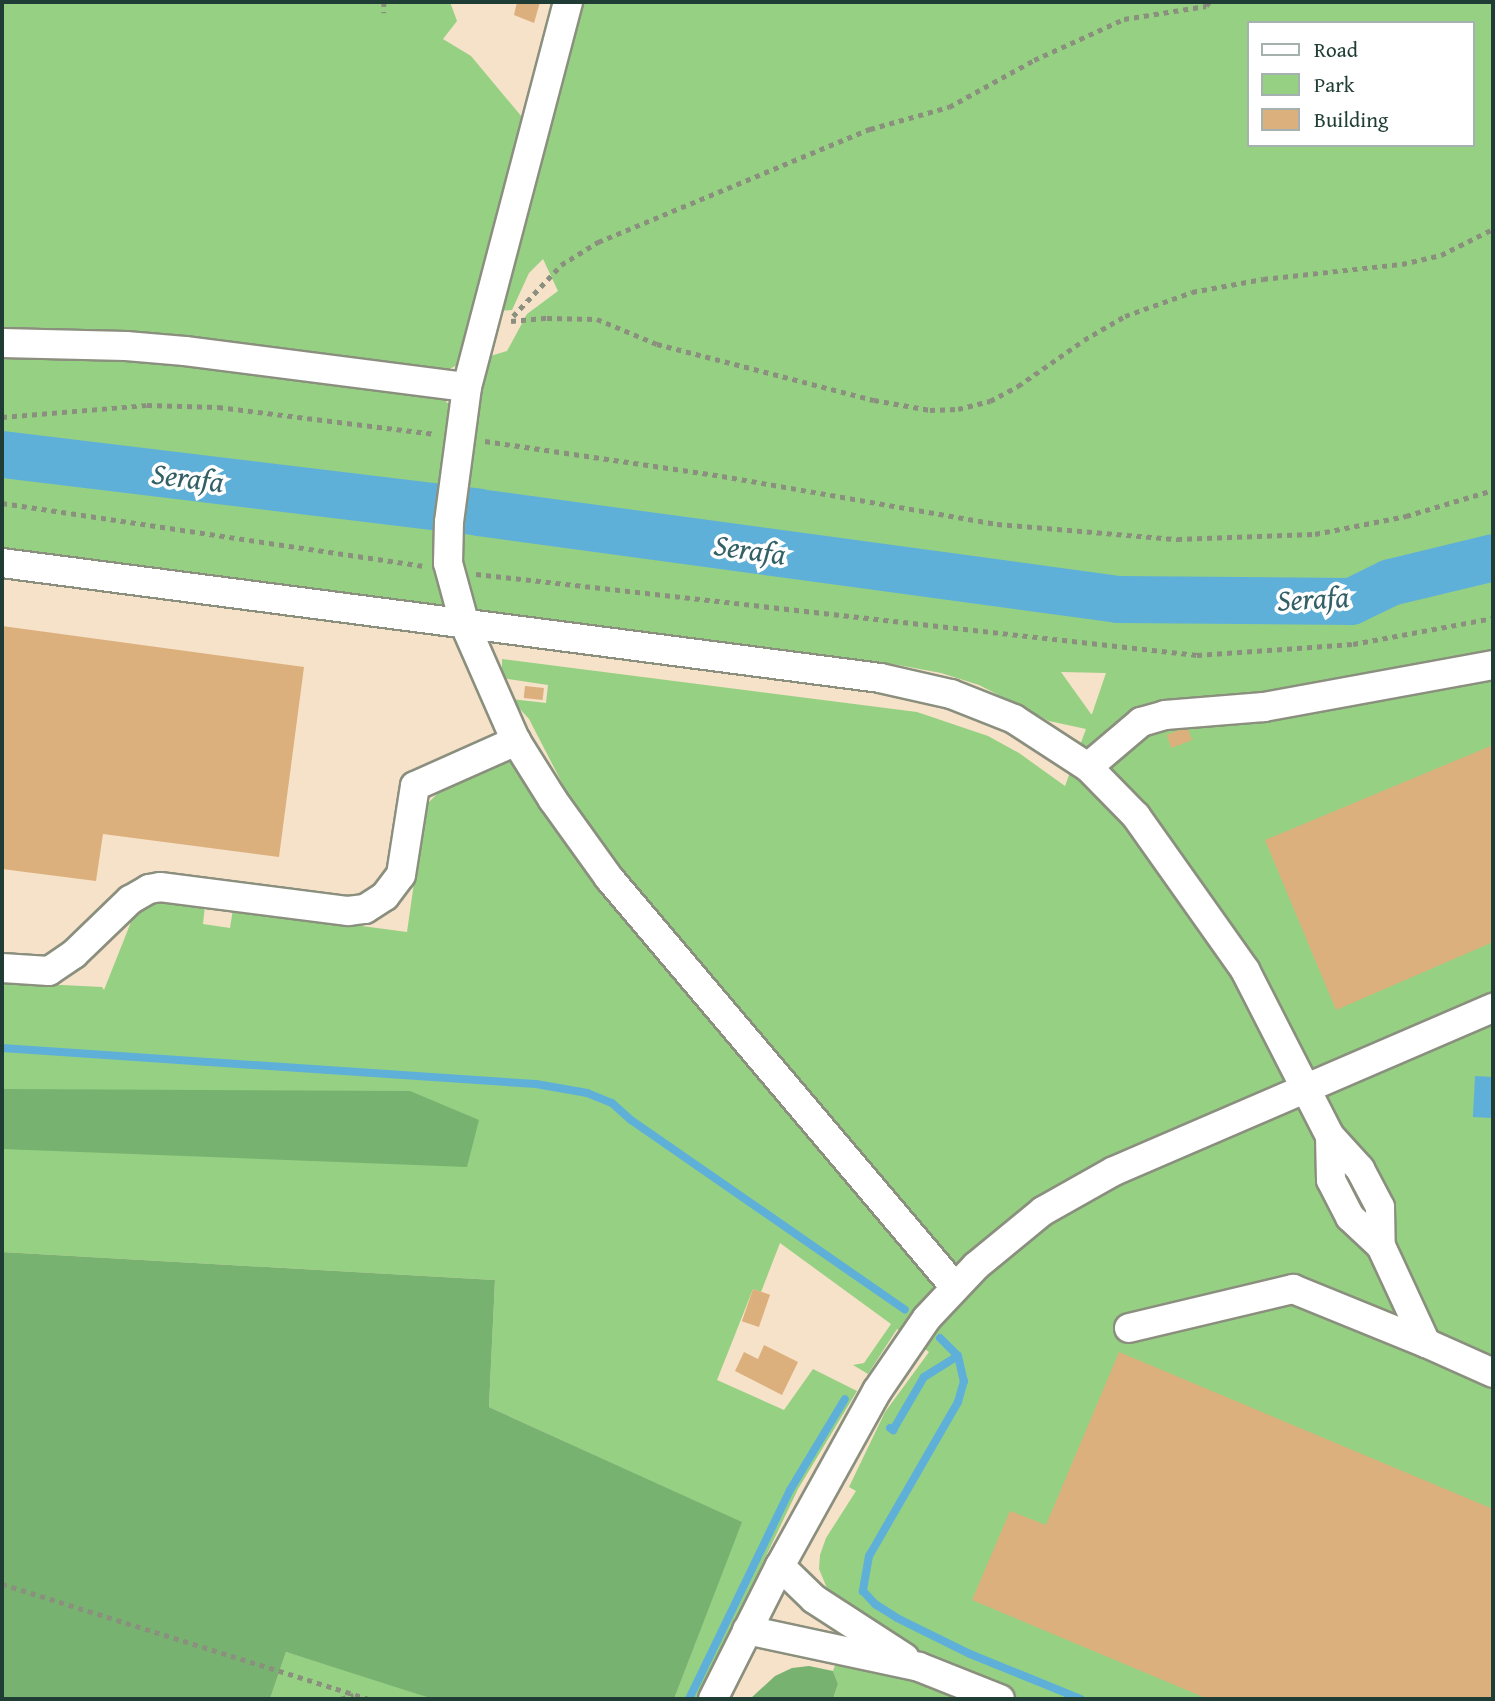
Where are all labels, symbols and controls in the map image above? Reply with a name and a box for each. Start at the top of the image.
legend [1246,21,1474,147]
text: Road [1314,34,1358,65]
text: Park [1314,69,1355,100]
text: Building [1314,104,1388,135]
water label: Serafa [150,455,226,499]
water label: Serafa [712,526,788,572]
water label: Serafa [1276,578,1350,618]

